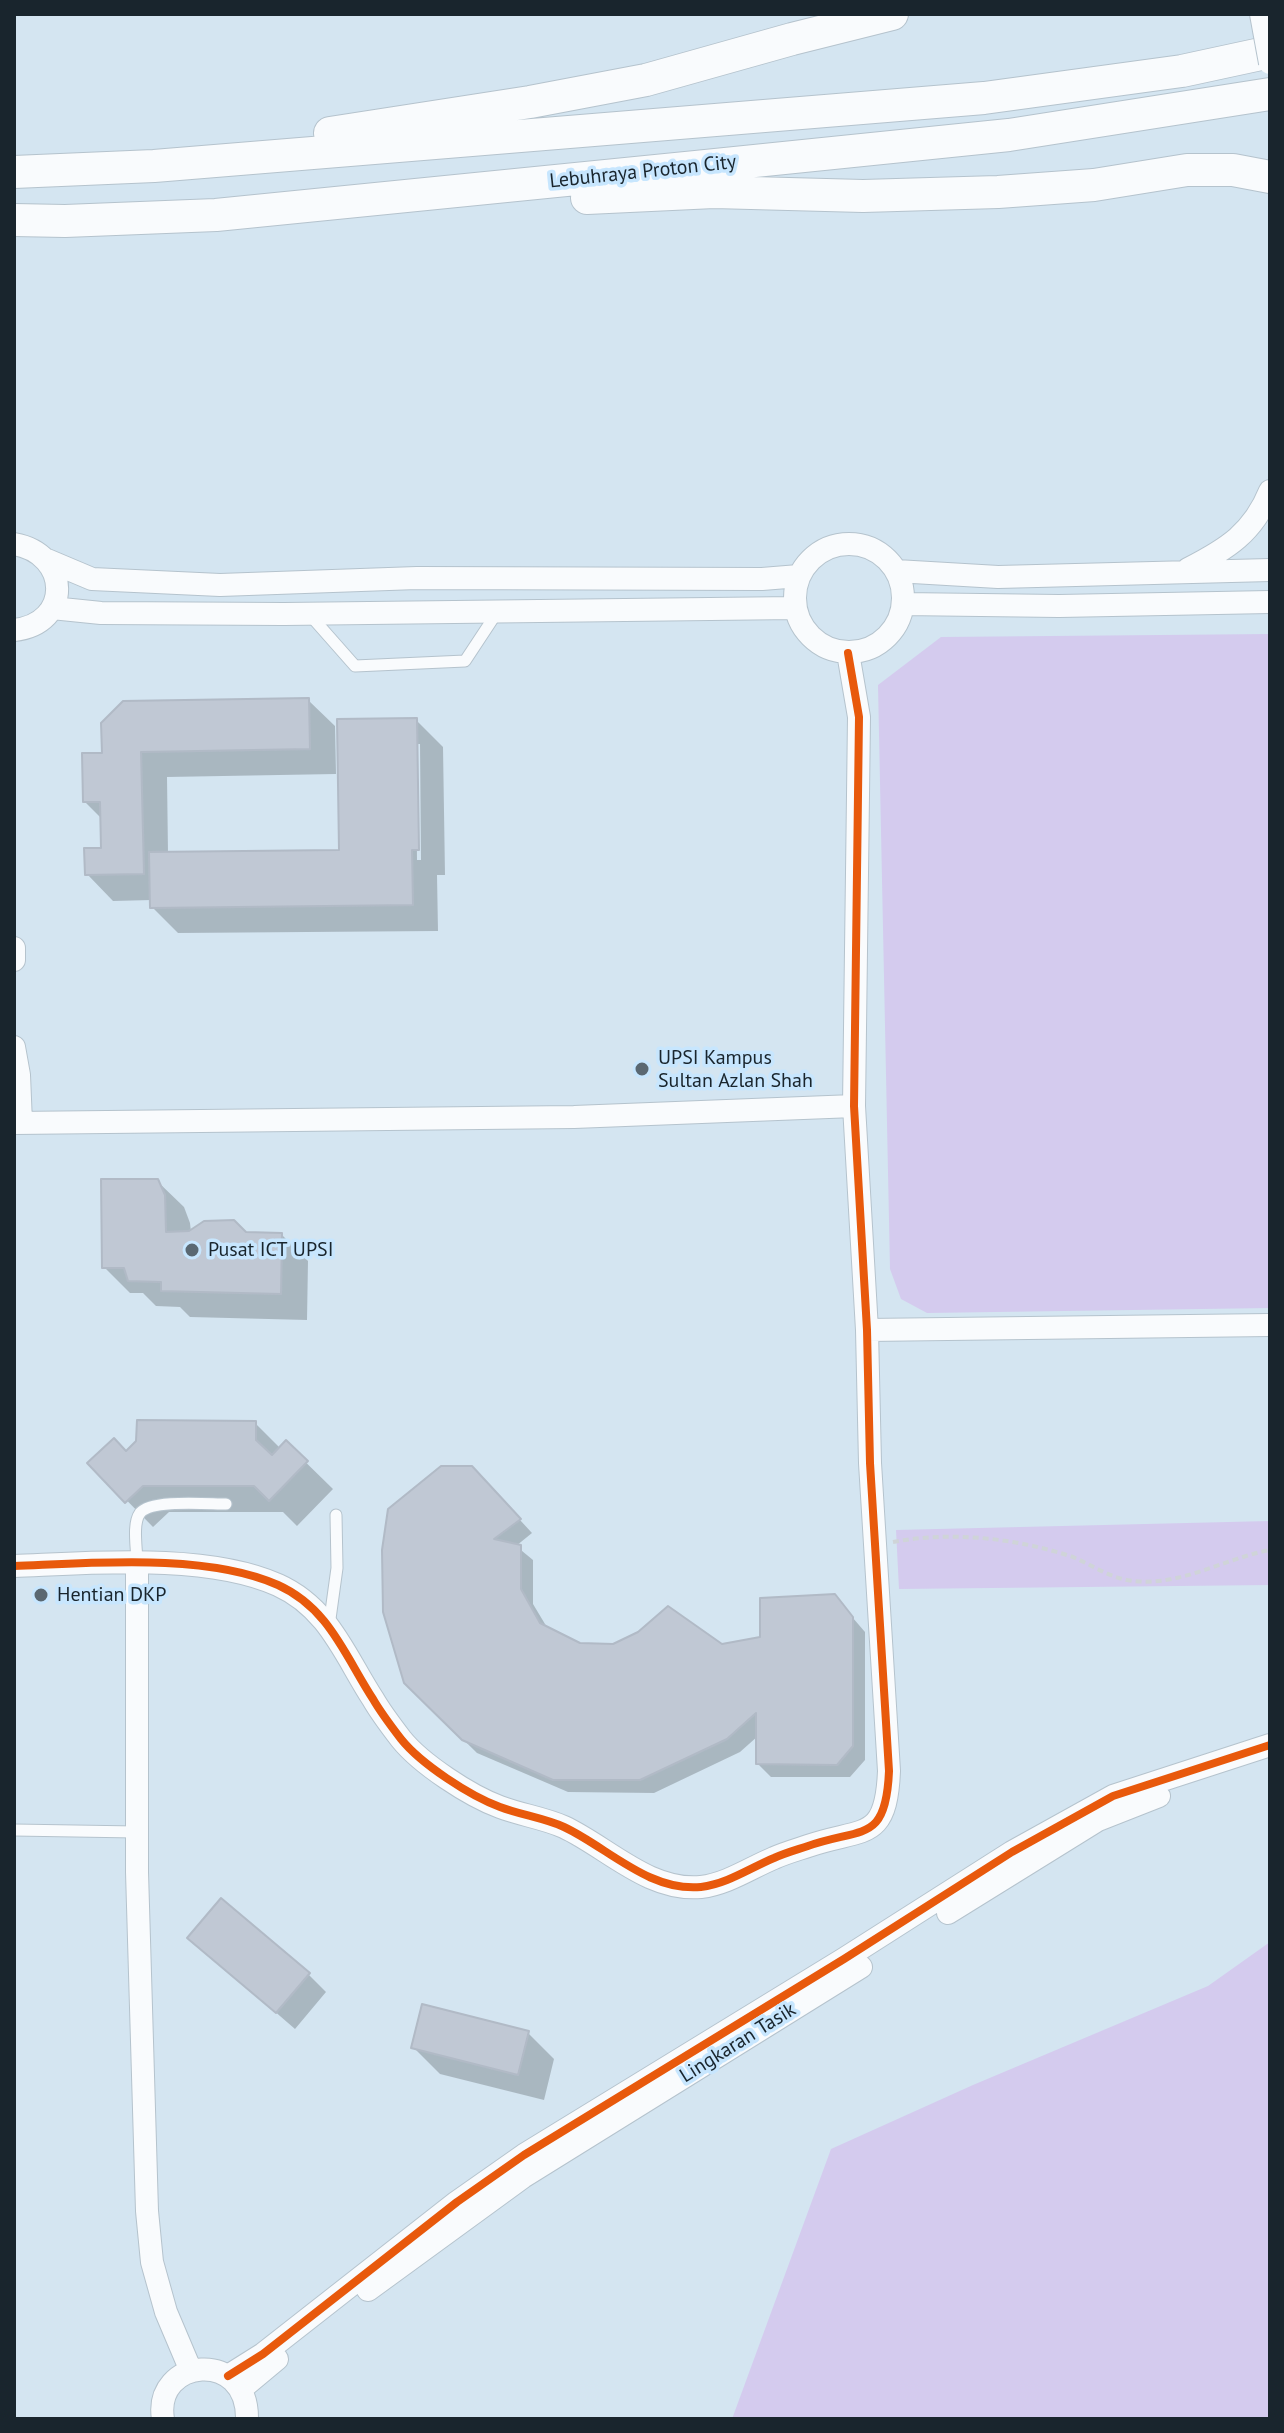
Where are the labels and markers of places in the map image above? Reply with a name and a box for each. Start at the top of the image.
place label: UPSI Kampus Sultan Azlan Shah [658,1046,813,1093]
marker: UPSI Kampus Sultan Azlan Shah [633,1060,651,1078]
place label: Pusat ICT UPSI [208,1238,333,1262]
marker: Pusat ICT UPSI [183,1241,201,1259]
place label: Hentian DKP [57,1583,166,1607]
marker: Hentian DKP [32,1586,50,1604]

